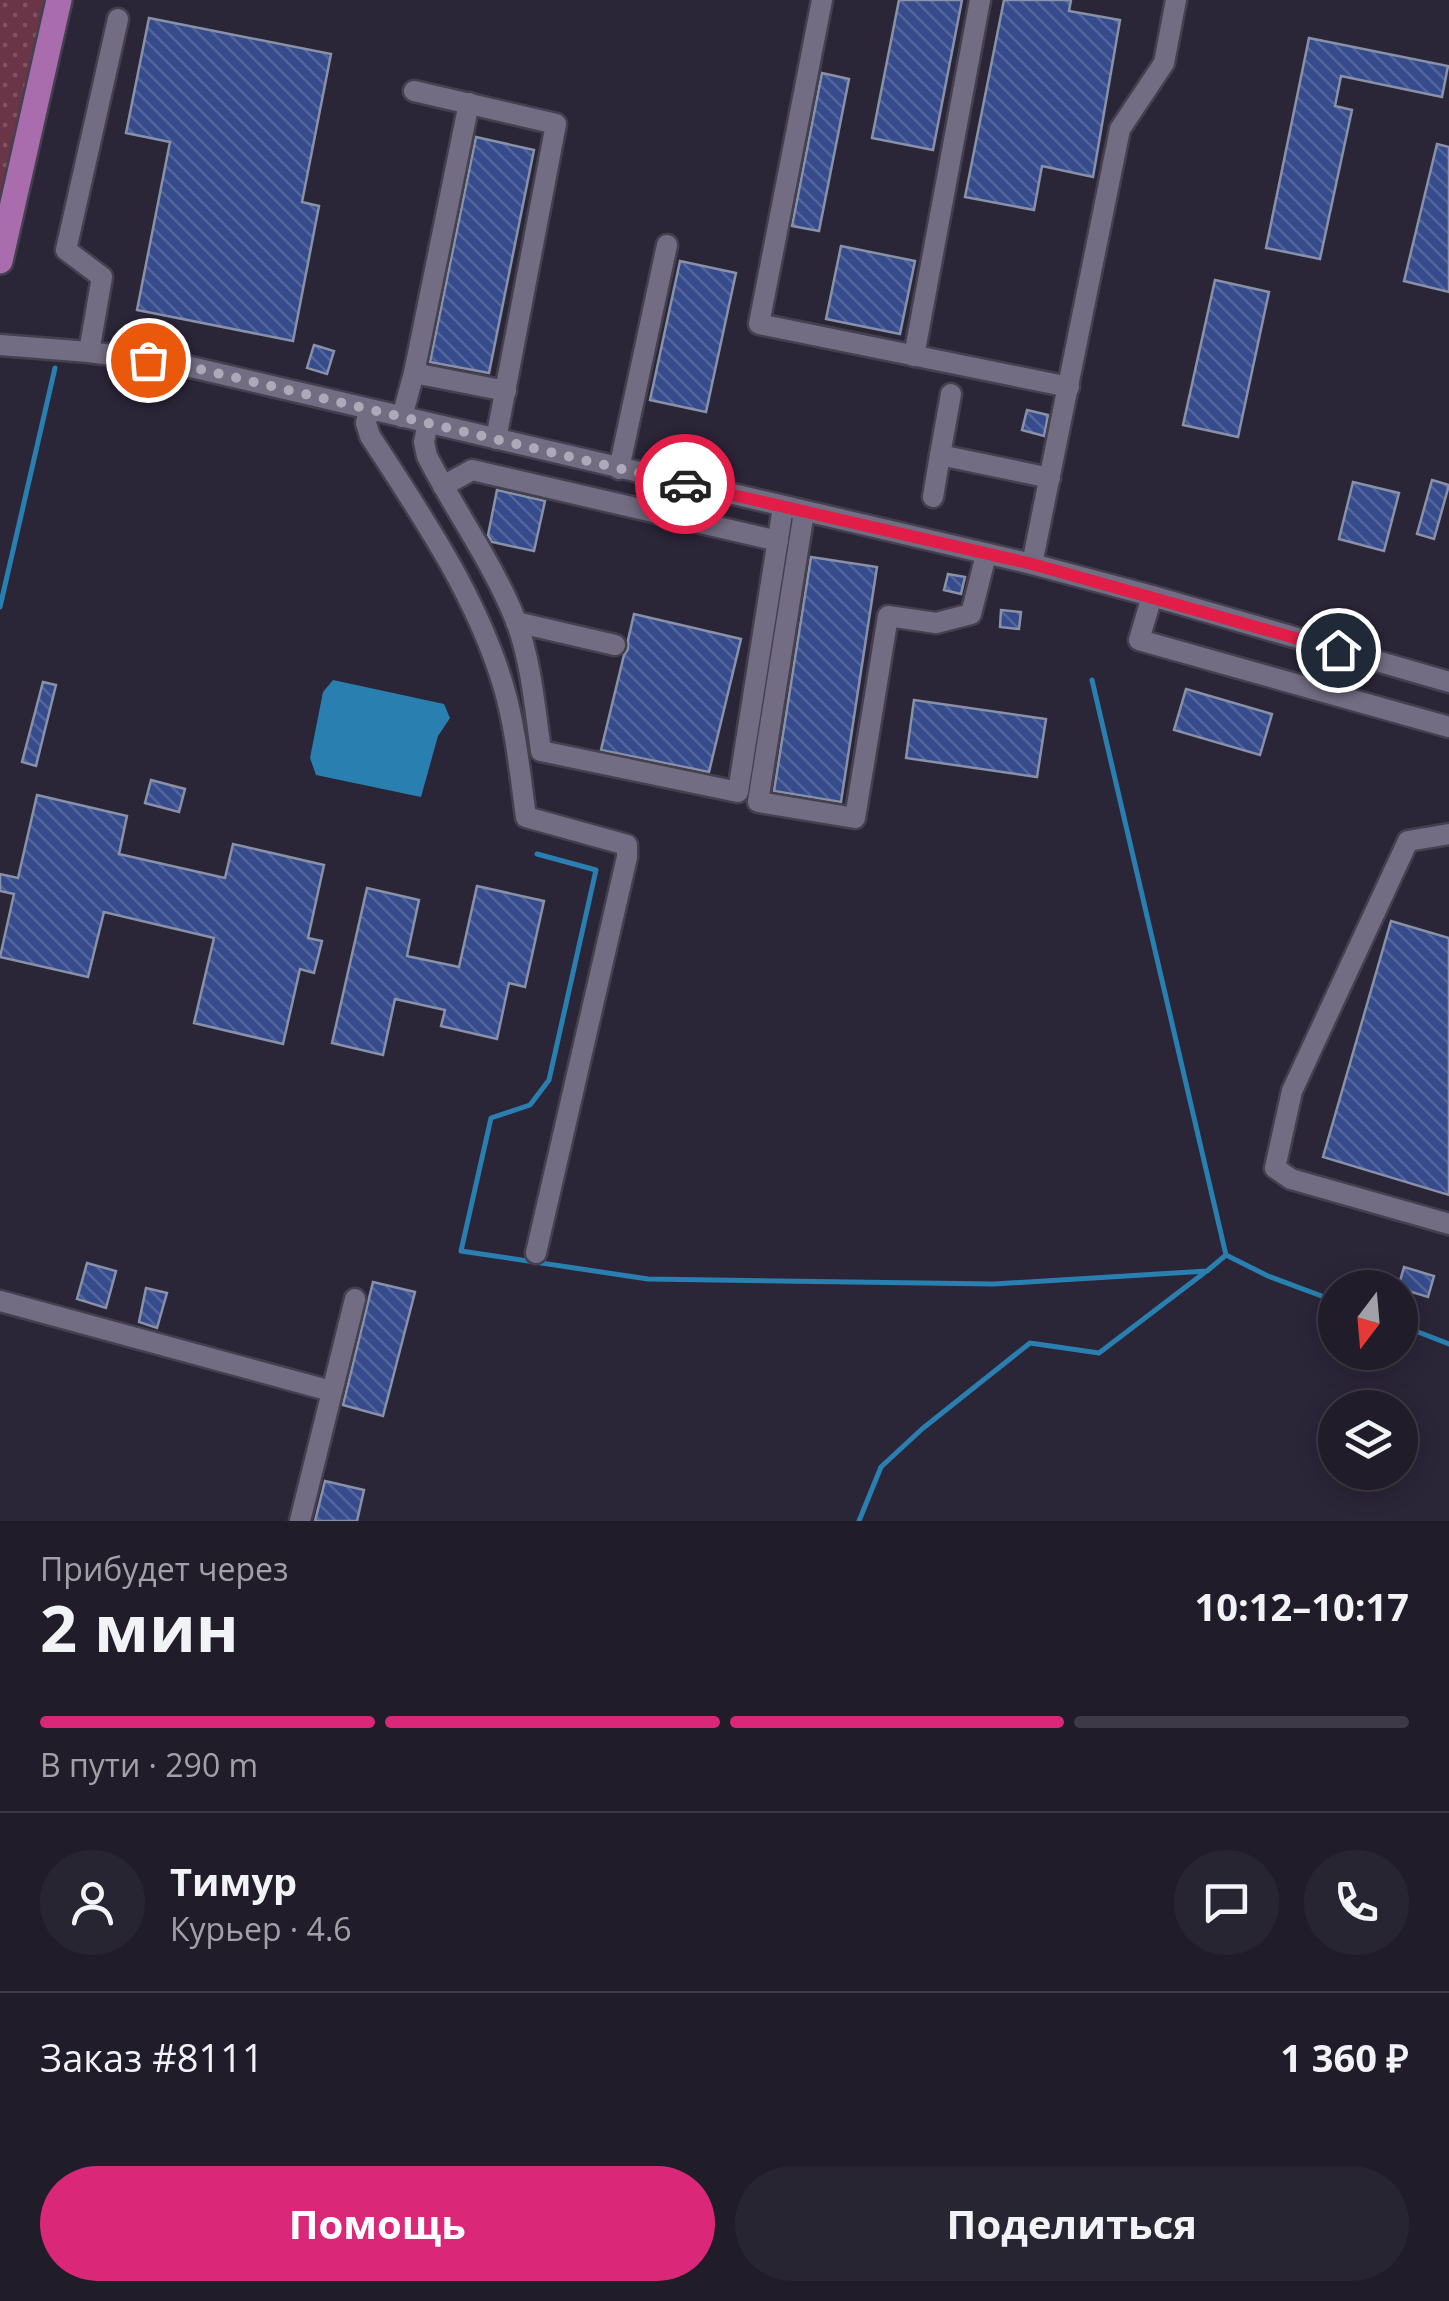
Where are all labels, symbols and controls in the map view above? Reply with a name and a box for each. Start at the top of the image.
pin [106,318,191,403]
icon: bag [121,333,176,388]
courier [635,434,735,534]
icon: car [658,457,713,512]
pin [1296,608,1381,693]
icon: home [1311,623,1366,678]
north arrow [1318,1270,1418,1370]
map controls [1318,1270,1418,1490]
button: layers [1318,1390,1418,1490]
text: Прибудет через [40,1547,288,1590]
text: 10:12–10:17 [1195,1580,1409,1632]
text: 2 мин [40,1583,239,1671]
text: В пути · 290 m [40,1743,258,1786]
button: person [40,1850,145,1955]
button: chat [1174,1850,1279,1955]
button: phone [1304,1850,1409,1955]
text: Тимур [170,1855,297,1907]
text: Курьер · 4.6 [170,1907,352,1950]
text: Заказ #8111 [40,2031,264,2083]
text: 1 360 ₽ [1280,2031,1409,2083]
button: Помощь [40,2166,715,2281]
button: Поделиться [735,2166,1409,2281]

